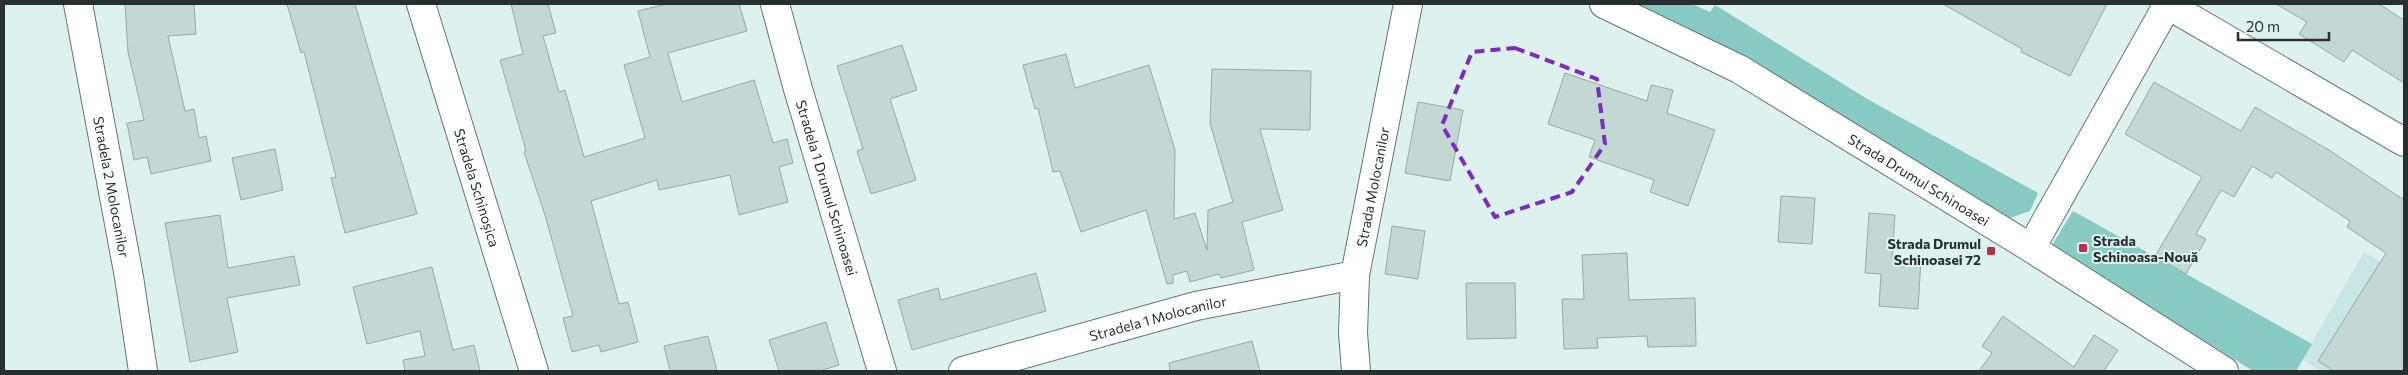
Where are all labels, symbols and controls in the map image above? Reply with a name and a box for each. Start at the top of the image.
scale bar [2238,10,2329,42]
text: 20 m [2246,17,2280,35]
street label: Stradela 1 Drumul Schinoasei [793,98,862,277]
street label: Stradela 2 Molocanilor [91,115,134,259]
street label: Strada Molocanilor [1352,125,1392,248]
street label: Stradela Schinoșica [451,126,504,249]
street label: Strada Drumul Schinoasei [1845,130,1993,229]
place label: Strada Schinoasa-Nouă [2093,232,2198,265]
place label: Strada Drumul Schinoasei 72 [1888,235,1981,268]
marker: Strada Schinoasa-Nouă [2077,242,2089,254]
marker: Strada Drumul Schinoasei 72 [1985,245,1997,257]
street label: Stradela 1 Molocanilor [1087,292,1228,344]

